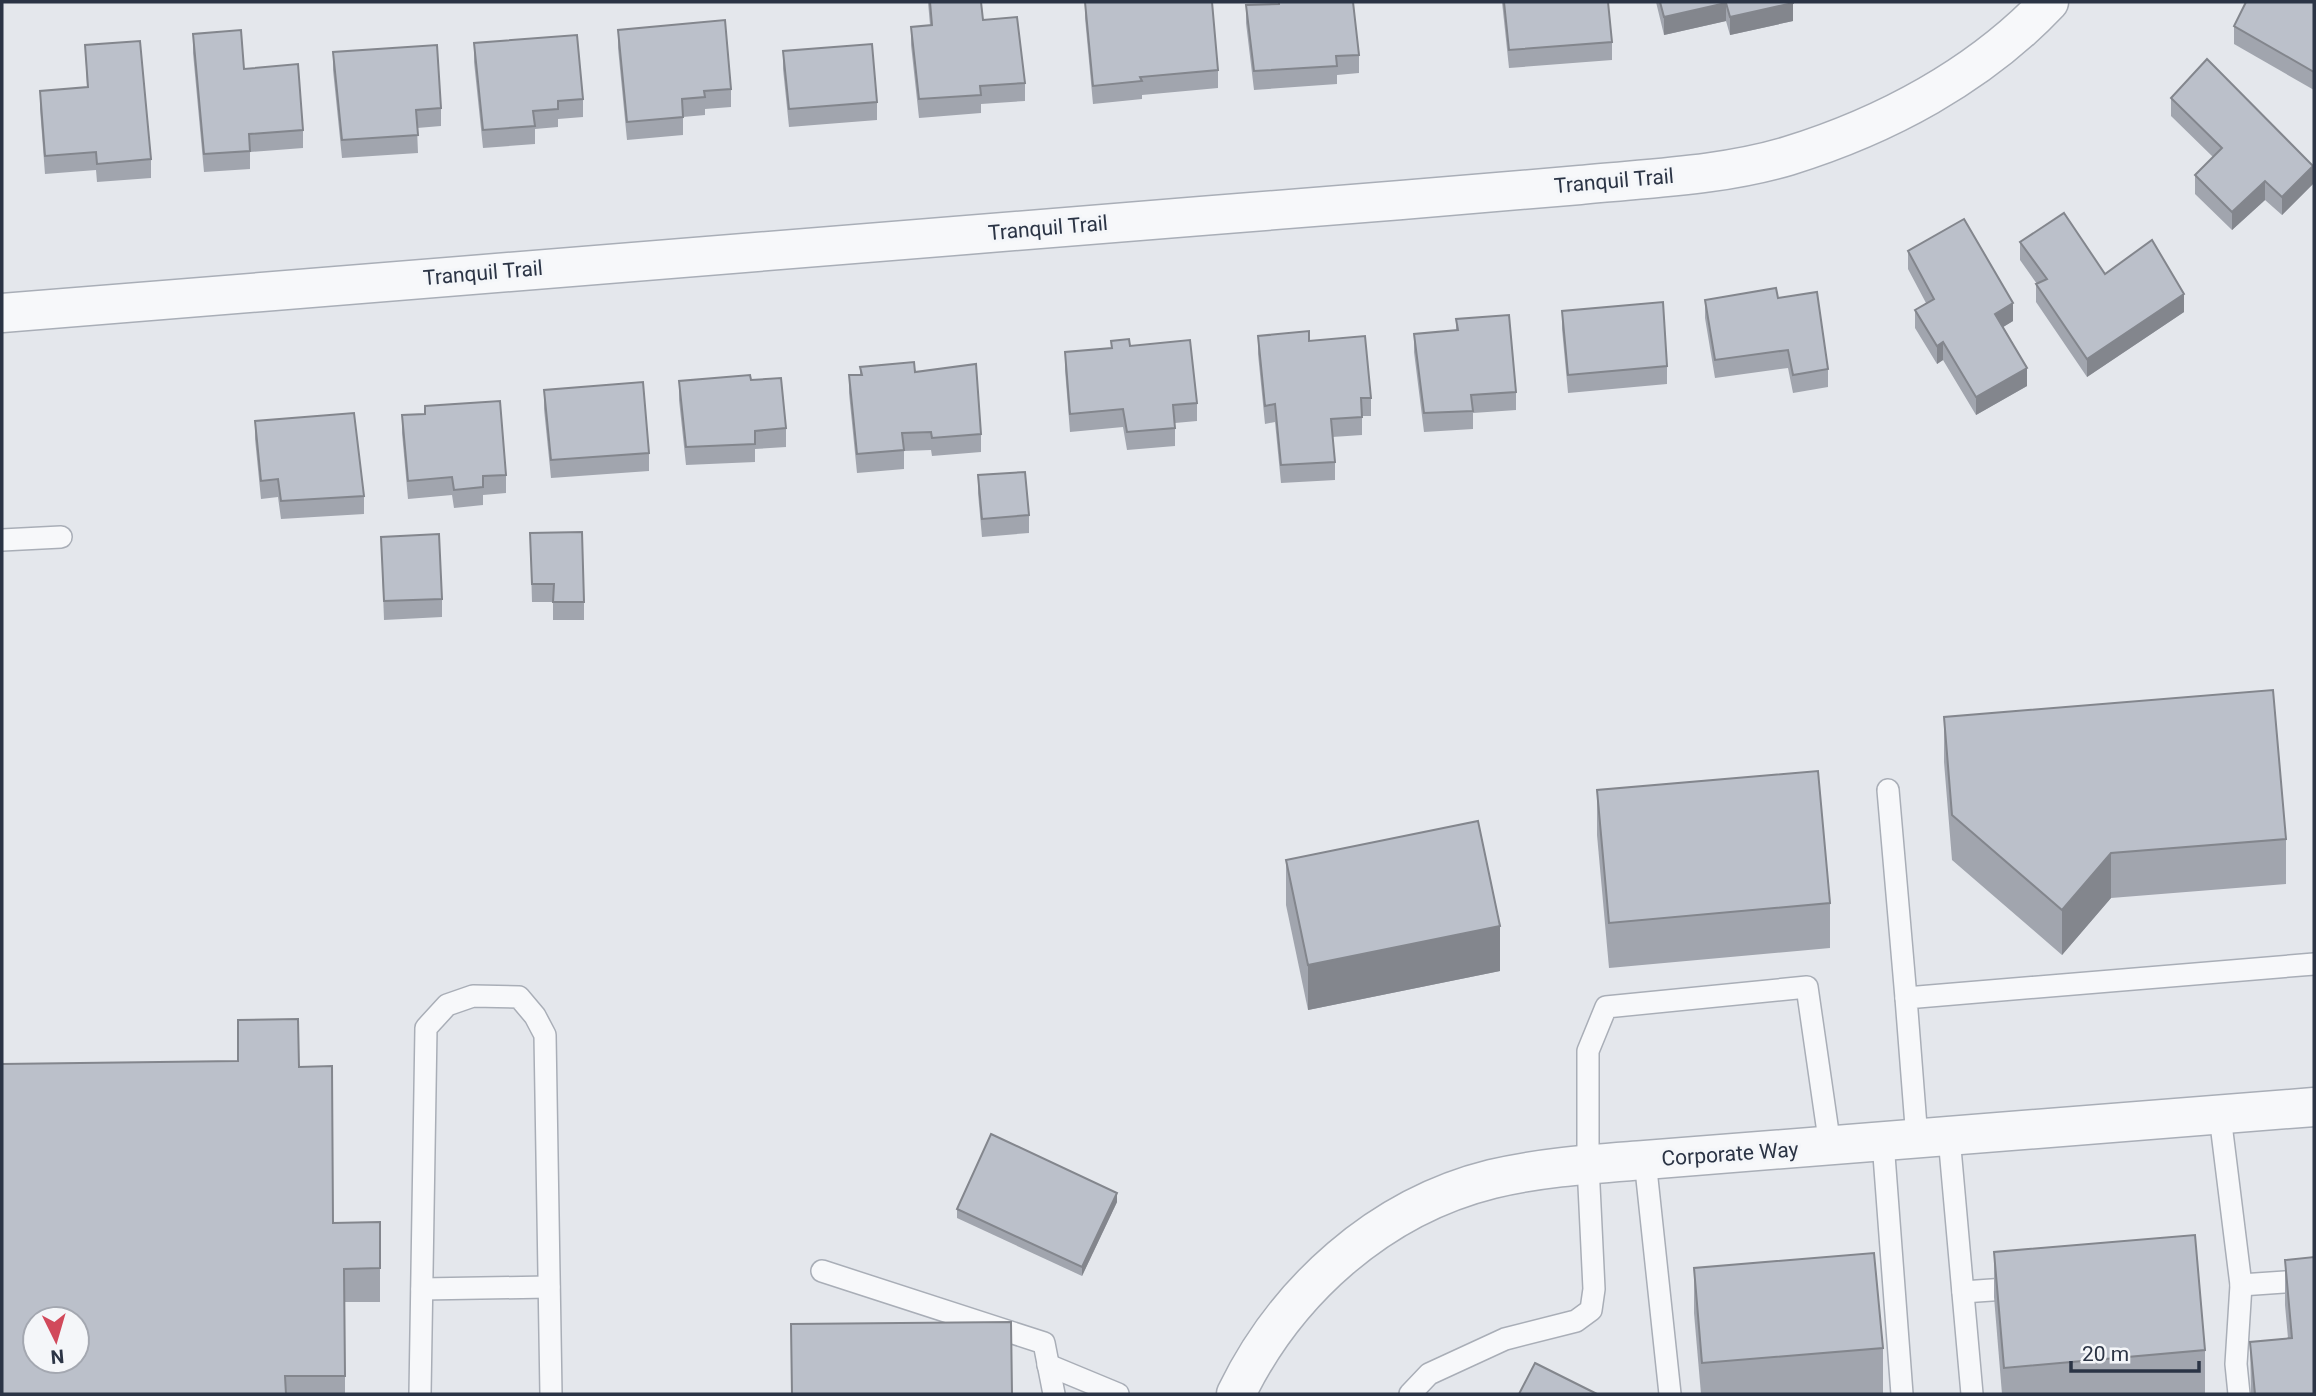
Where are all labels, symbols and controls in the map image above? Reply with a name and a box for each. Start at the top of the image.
street label: Tranquil Trail [1553,164,1675,198]
street label: Tranquil Trail [987,211,1109,245]
street label: Tranquil Trail [422,256,544,290]
street label: Corporate Way [1661,1137,1799,1171]
north arrow [21,1305,91,1375]
scale bar [2071,1330,2199,1374]
text: 20 m [2082,1342,2129,1366]
text: N [50,1344,65,1368]

